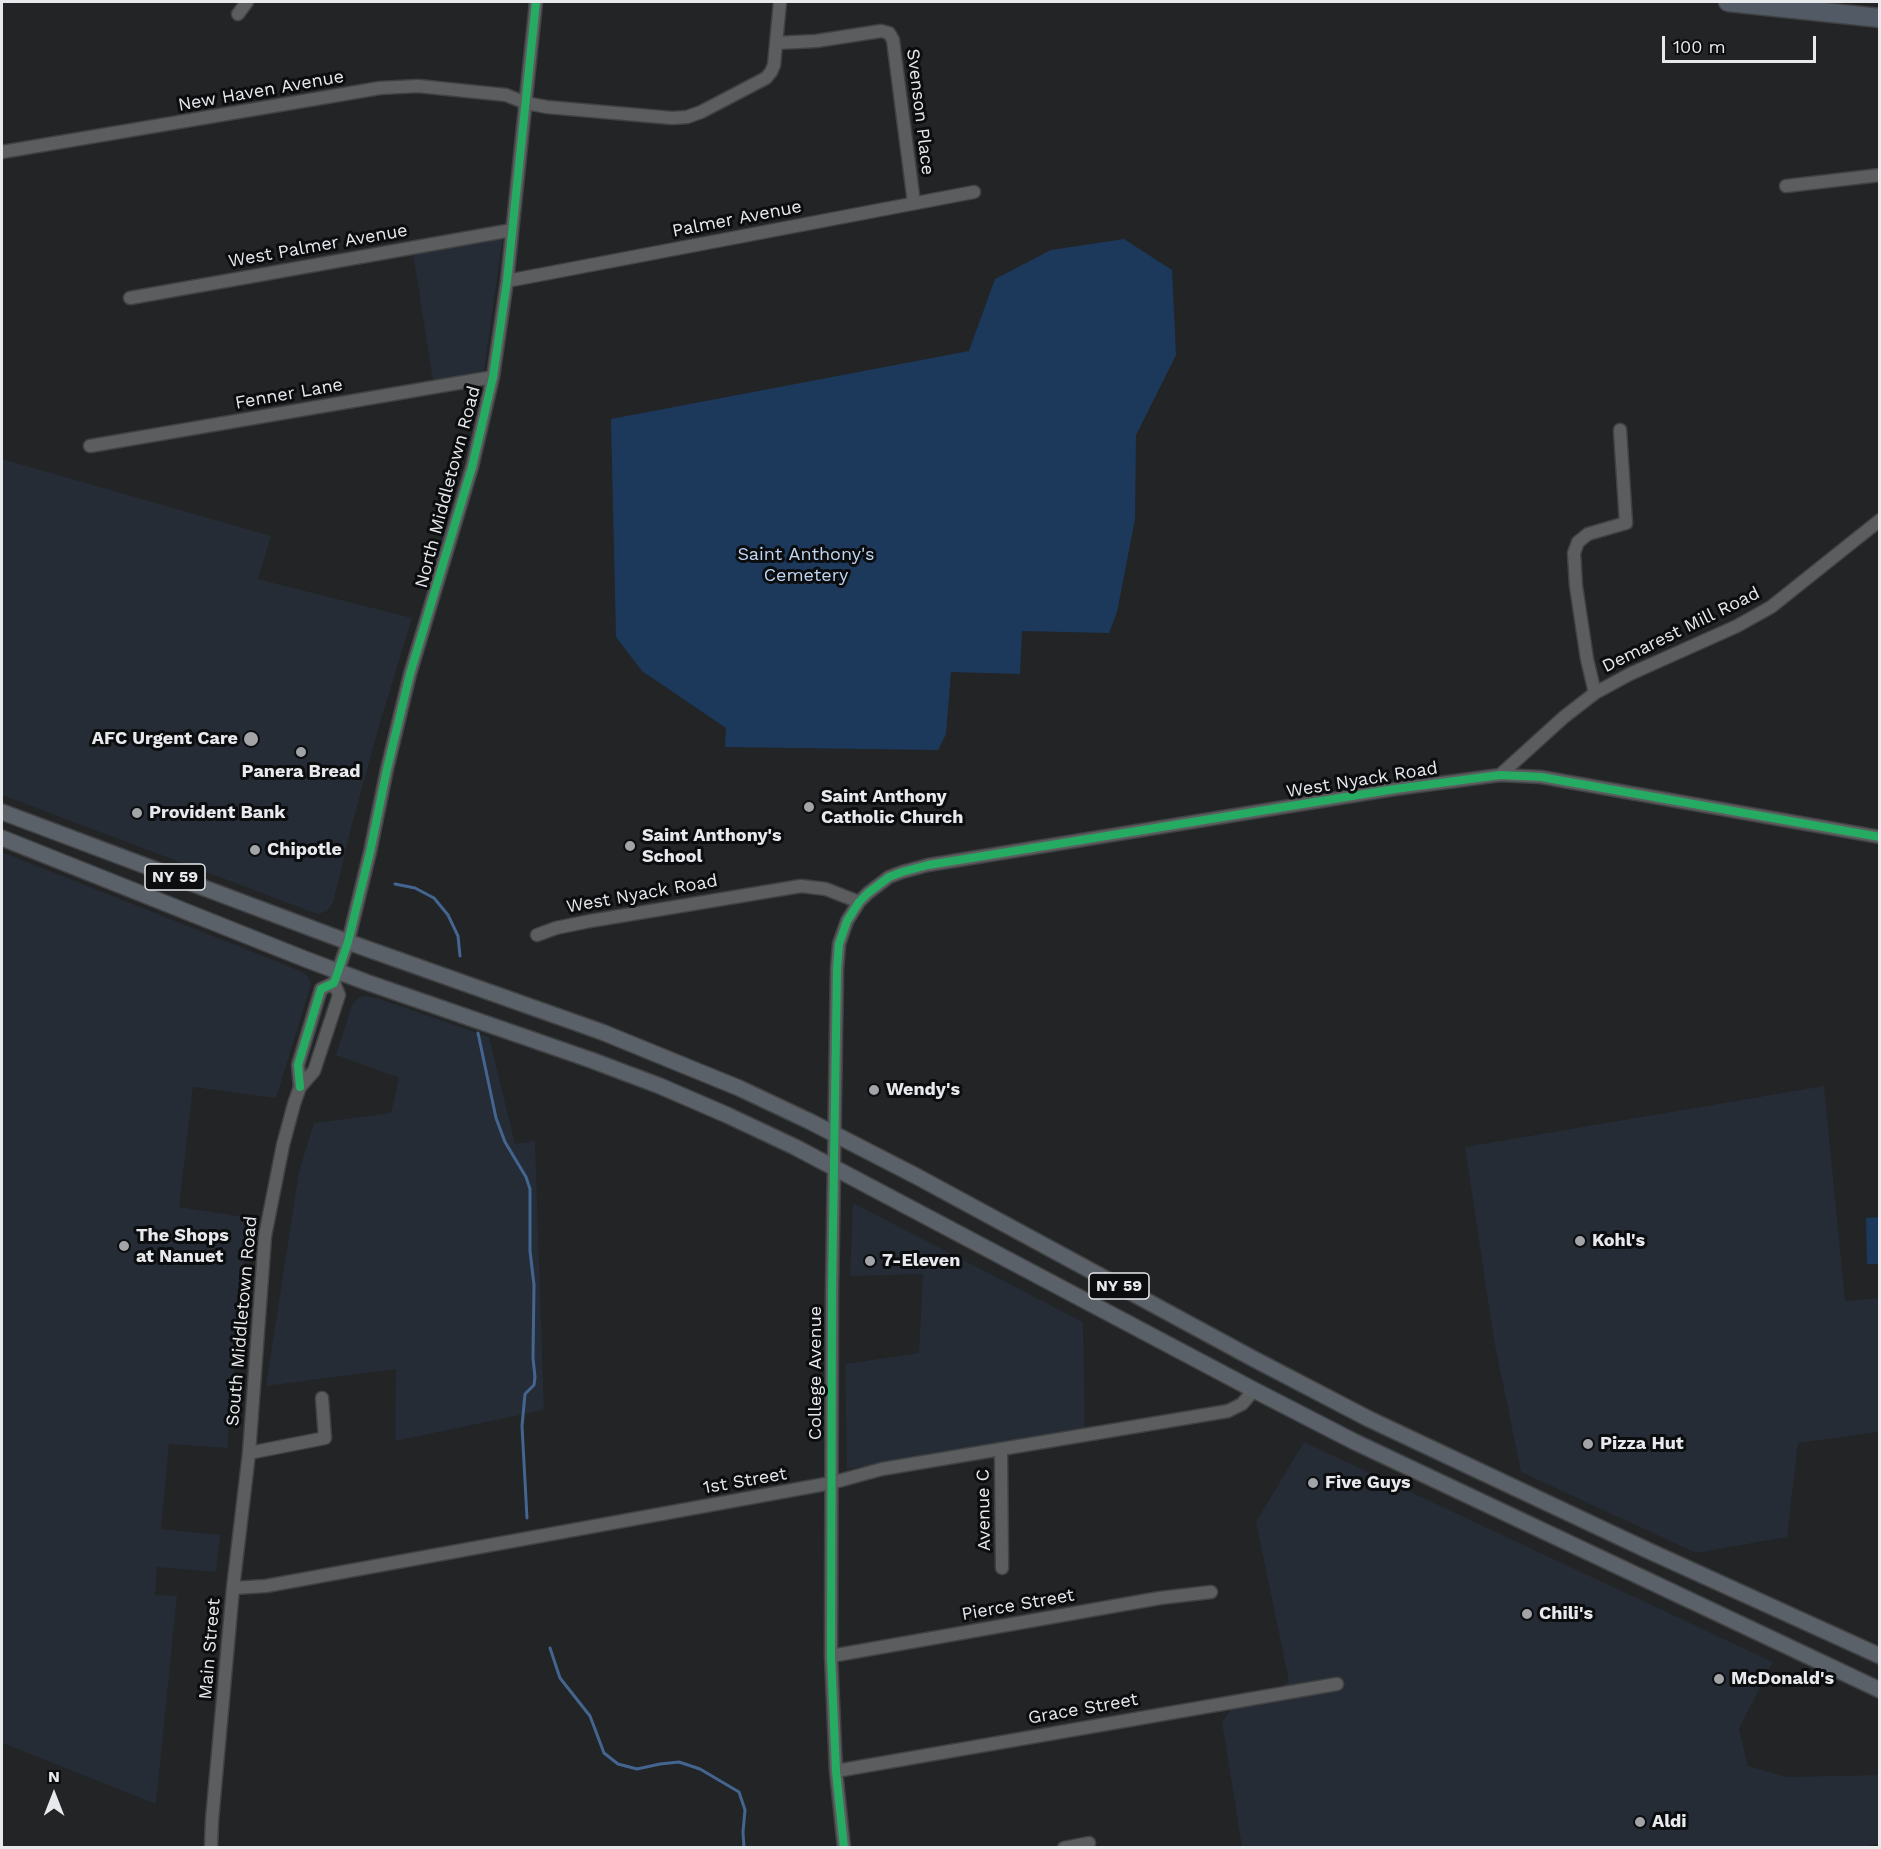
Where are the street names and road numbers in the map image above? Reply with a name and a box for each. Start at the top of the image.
street label: Svenson Place [902,48,938,176]
street label: New Haven Avenue [176,66,346,116]
street label: Palmer Avenue [670,196,804,242]
street label: West Palmer Avenue [227,220,409,272]
street label: Fenner Lane [233,374,345,414]
street label: North Middletown Road [411,384,485,590]
street label: Demarest Mill Road [1599,582,1763,678]
street label: West Nyack Road [1285,757,1439,803]
road number: NY 59 [145,864,205,890]
street label: West Nyack Road [565,870,719,918]
street label: South Middletown Road [222,1215,262,1427]
road number: NY 59 [1089,1273,1149,1299]
street label: College Avenue [805,1306,827,1440]
street label: 1st Street [702,1463,788,1499]
street label: Avenue C [972,1469,996,1551]
street label: Pierce Street [960,1584,1076,1626]
street label: Main Street [195,1597,225,1701]
street label: Grace Street [1026,1689,1140,1729]

